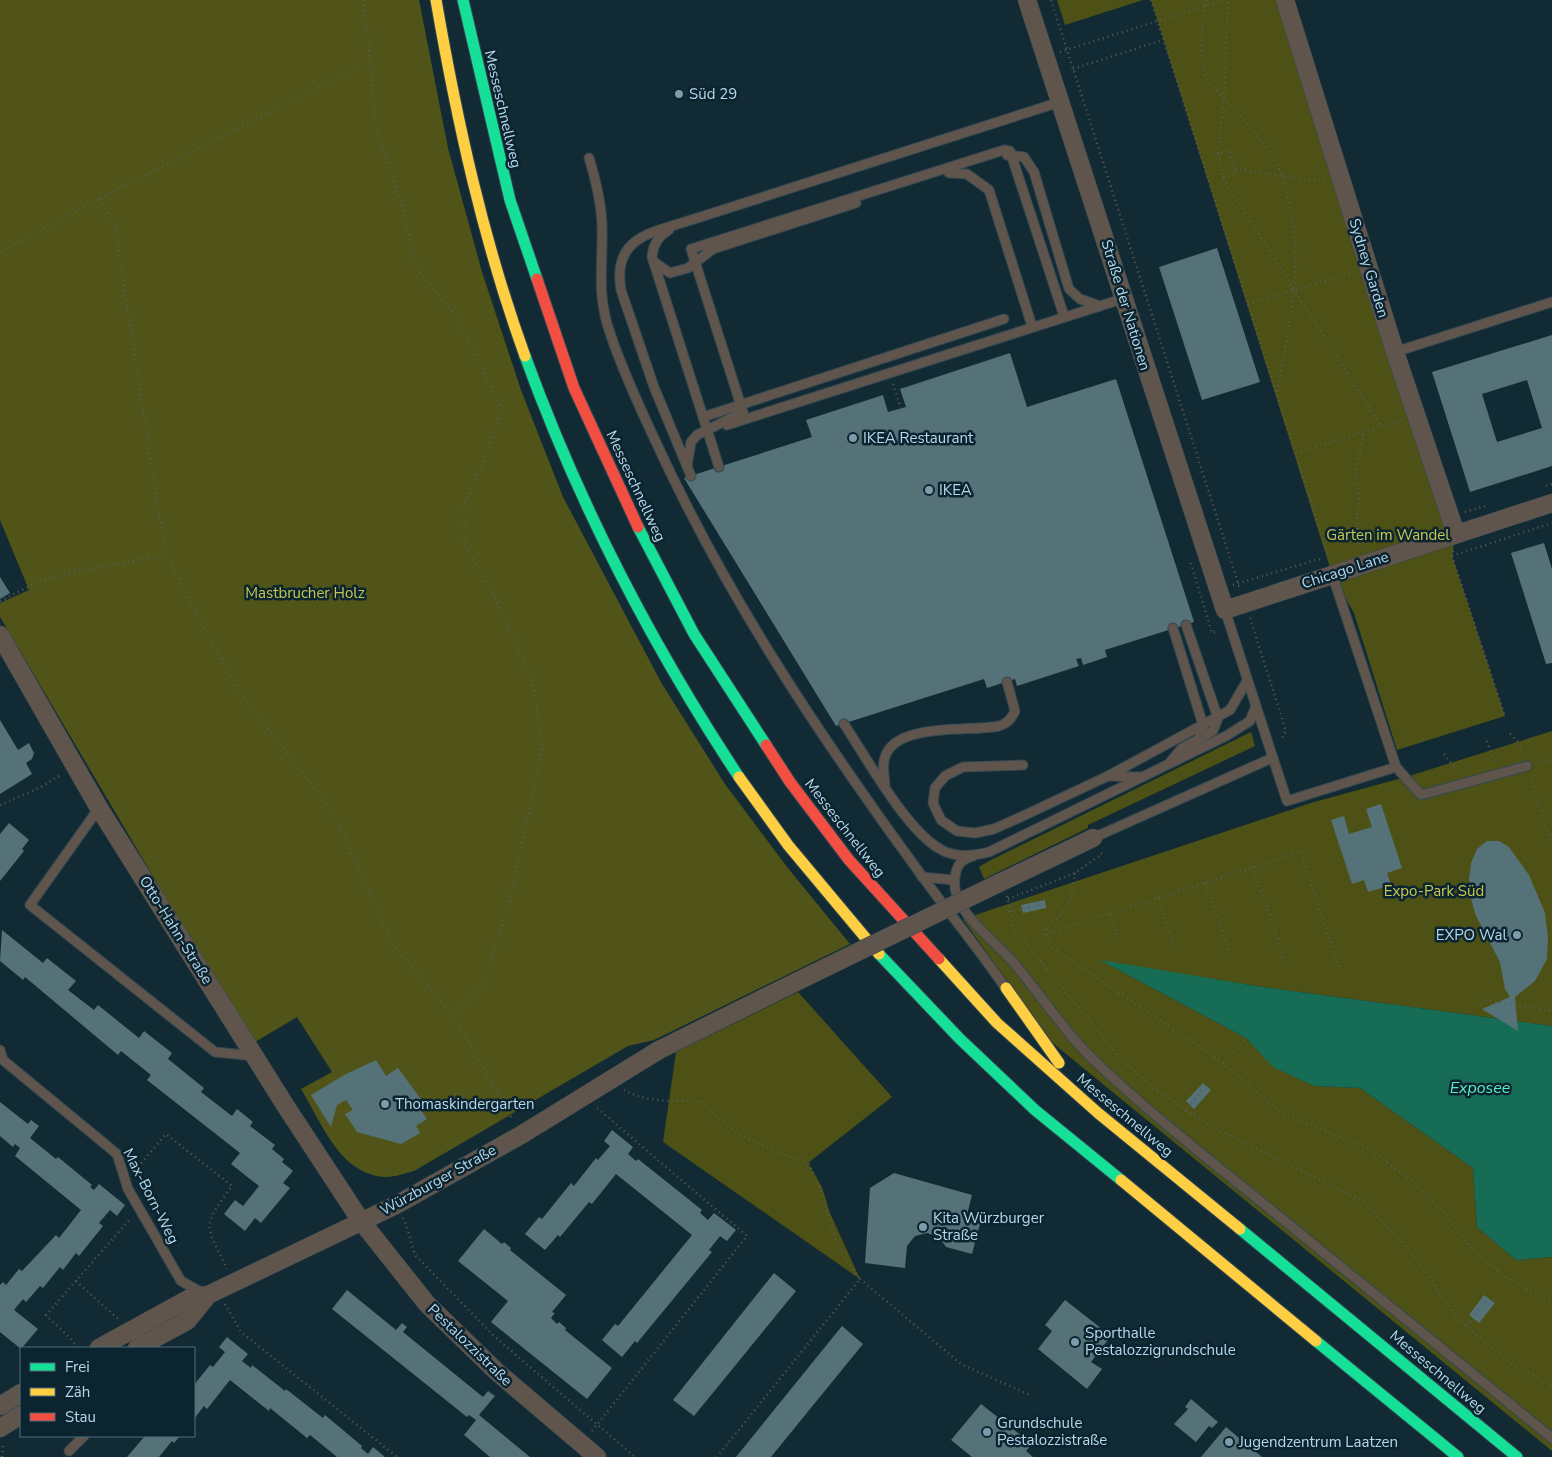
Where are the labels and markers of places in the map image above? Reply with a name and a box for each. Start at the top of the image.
place label: Süd 29 [689,84,737,104]
marker: Süd 29 [673,88,685,100]
place label: IKEA Restaurant [863,428,974,448]
marker: IKEA Restaurant [847,432,859,444]
place label: IKEA [939,480,972,500]
marker: IKEA [923,484,935,496]
place label: EXPO Wal [1436,925,1508,945]
marker: EXPO Wal [1511,929,1523,941]
place label: Thomaskindergarten [395,1094,535,1114]
marker: Thomaskindergarten [379,1098,391,1110]
place label: Kita Würzburger Straße [933,1208,1045,1245]
marker: Kita Würzburger Straße [917,1221,929,1233]
place label: Sporthalle Pestalozzigrundschule [1085,1323,1236,1360]
marker: Sporthalle Pestalozzigrundschule [1069,1336,1081,1348]
place label: Grundschule Pestalozzistraße [997,1413,1107,1450]
marker: Grundschule Pestalozzistraße [981,1426,993,1438]
place label: Jugendzentrum Laatzen [1238,1432,1398,1452]
marker: Jugendzentrum Laatzen [1223,1436,1235,1448]

